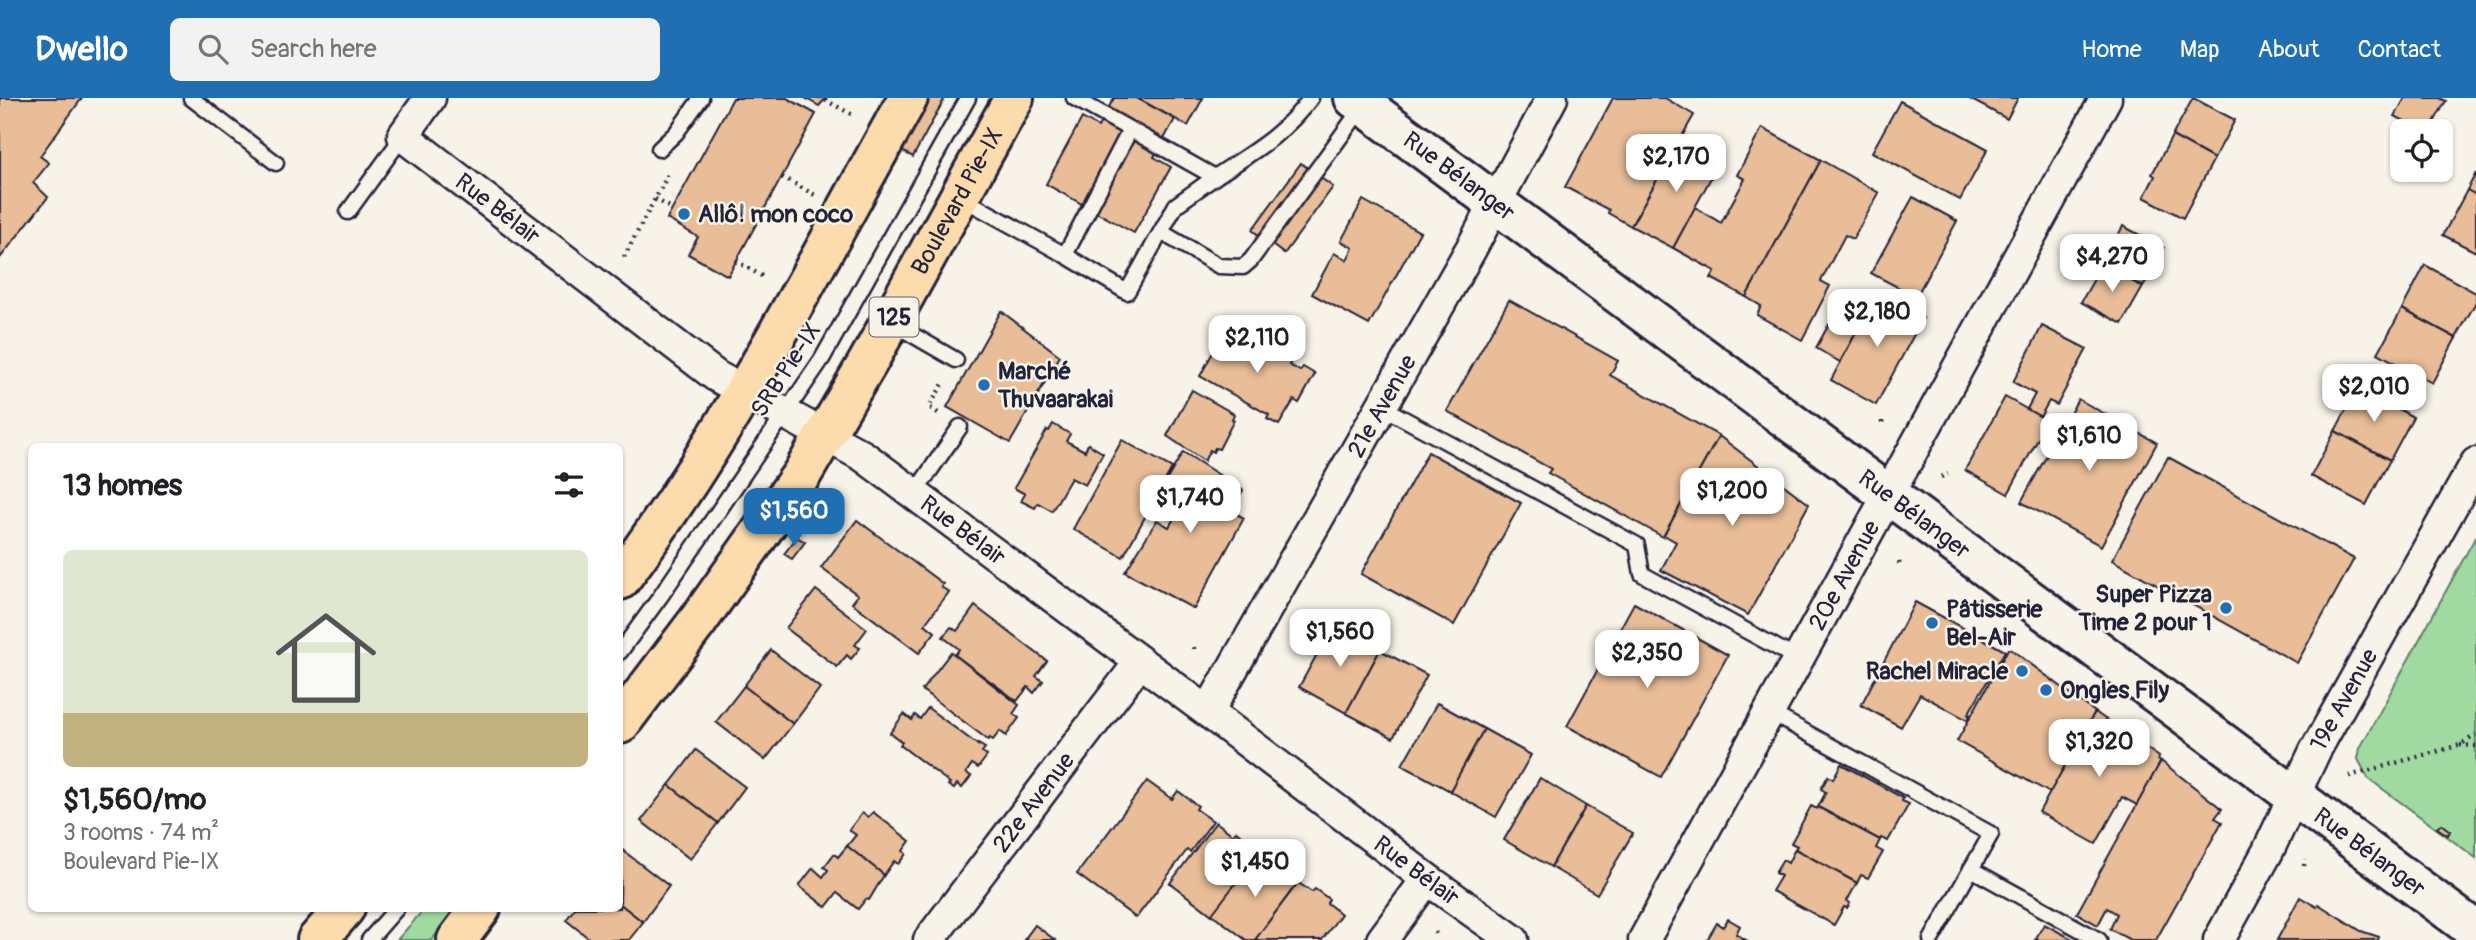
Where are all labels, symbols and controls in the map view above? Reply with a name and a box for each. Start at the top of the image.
search box [170,18,660,81]
text: Dwello [35,29,128,70]
icon: search [194,30,232,68]
text: Search here [250,33,377,65]
text: Home [2081,35,2142,64]
text: Map [2180,35,2220,64]
text: About [2258,35,2320,64]
text: Contact [2358,35,2441,64]
map controls [2390,119,2453,182]
button: locate [2390,119,2453,182]
street label: Boulevard Pie-IX [905,123,1009,280]
street label: Rue Bélanger [1398,125,1521,227]
pin: $2,170 [1619,134,1733,194]
text: $2,170 [1642,142,1710,171]
street label: Rue Bélair [450,167,546,251]
place label: Allô! mon coco [698,200,853,229]
marker: Allô! mon coco [676,206,692,222]
pin: $4,270 [2055,234,2169,294]
text: $4,270 [2076,242,2148,271]
pin: $2,180 [1820,289,1934,349]
text: $2,180 [1843,297,1911,326]
road number: 125 [870,298,918,336]
pin: $2,110 [1200,316,1314,375]
street label: SRB Pie-IX [745,317,827,423]
text: $2,110 [1225,323,1289,352]
street label: 21e Avenue [1341,349,1423,462]
place label: Marché Thuvaarakai [997,357,1113,414]
pin: $2,010 [2317,364,2431,424]
text: $2,010 [2338,372,2410,401]
marker: Marché Thuvaarakai [976,377,992,393]
pin: $1,610 [2032,414,2146,473]
text: $1,610 [2056,421,2122,450]
street label: Rue Bélanger [1853,463,1976,565]
icon: filters [550,466,588,504]
text: 13 homes [63,467,182,504]
pin: $1,200 [1675,468,1789,528]
pin: $1,740 [1133,476,1247,535]
text: $1,200 [1696,476,1768,505]
text: $1,740 [1156,483,1224,512]
pin: $1,560 [737,489,851,548]
street label: Rue Bélair [915,489,1012,572]
text: $1,560 [760,496,828,525]
street label: 20e Avenue [1802,515,1886,635]
place label: Super Pizza Time 2 pour 1 [2078,580,2212,637]
icon: home [263,595,389,721]
place label: Pâtisserie Bel-Air [1946,595,2044,652]
marker: Super Pizza Time 2 pour 1 [2218,600,2234,616]
pin: $1,560 [1283,610,1397,669]
marker: Pâtisserie Bel-Air [1924,615,1940,631]
text: $1,560 [1306,617,1374,646]
pin: $2,350 [1590,630,1704,690]
text: $2,350 [1611,638,1683,667]
street label: 19e Avenue [2304,643,2384,756]
place label: Rachel Miracle [1866,657,2009,686]
marker: Rachel Miracle [2014,663,2030,679]
place label: Ongles Fily [2060,676,2170,705]
marker: Ongles Fily [2038,682,2054,698]
pin: $1,320 [2042,720,2156,779]
text: $1,320 [2065,727,2133,756]
street label: 22e Avenue [986,746,1081,858]
text: $1,560/mo [63,781,206,818]
street label: Rue Bélanger [2308,801,2432,903]
text: 3 rooms · 74 m² [63,818,219,847]
street label: Rue Bélair [1368,829,1465,912]
pin: $1,450 [1198,840,1312,899]
text: Boulevard Pie-IX [63,847,219,876]
text: $1,450 [1221,847,1289,876]

